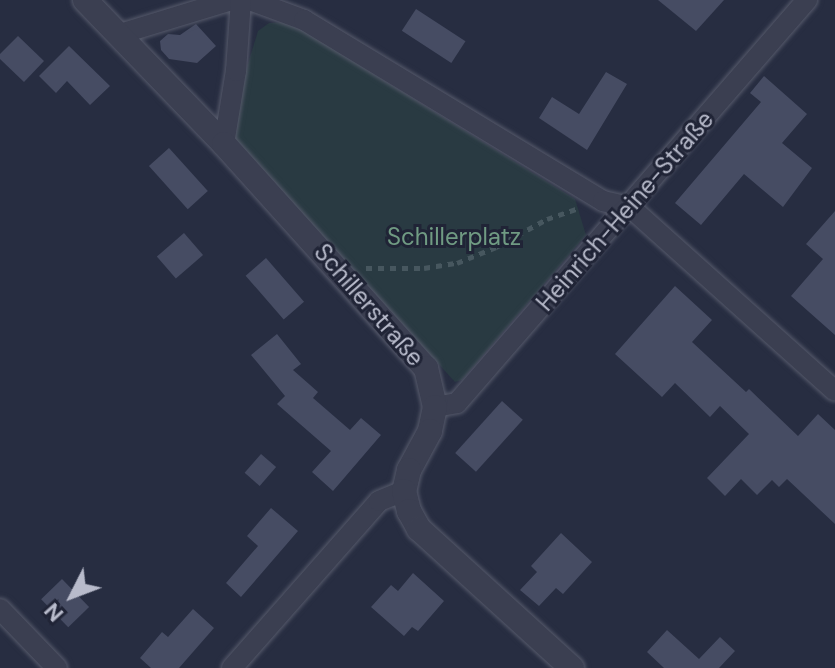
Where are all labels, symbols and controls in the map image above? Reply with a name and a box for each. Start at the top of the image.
street label: Heinrich-Heine-Straße [530,105,720,317]
park label: Schillerplatz [387,223,521,251]
street label: Schillerstraße [308,238,430,372]
north arrow [32,556,112,636]
text: N [38,597,70,628]

